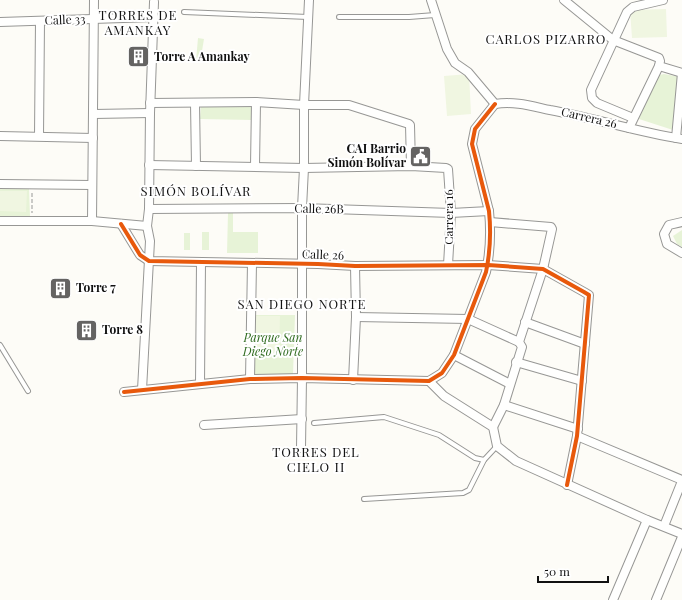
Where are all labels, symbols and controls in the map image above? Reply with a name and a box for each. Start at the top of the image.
district label: TORRES DE AMANKAY [99,6,177,38]
street label: Calle 33 [44,10,86,28]
district label: CARLOS PIZARRO [486,30,606,47]
building icon: Torre A Amankay [126,44,152,70]
place label: Torre A Amankay [154,48,251,64]
street label: Carrera 26 [560,103,619,131]
place label: CAI Barrio Simón Bolívar [327,140,406,170]
public building icon: CAI Barrio Simón Bolívar [408,143,434,169]
district label: SIMÓN BOLÍVAR [141,182,251,199]
street label: Carrera 16 [440,189,456,245]
street label: Calle 26B [294,200,344,216]
street label: Calle 26 [302,245,344,263]
building icon: Torre 7 [47,275,73,301]
place label: Torre 7 [76,279,116,295]
district label: SAN DIEGO NORTE [238,295,366,312]
building icon: Torre 8 [74,317,100,343]
place label: Torre 8 [102,321,143,337]
park label: Parque San Diego Norte [242,329,303,359]
district label: TORRES DEL CIELO II [272,443,360,475]
scale bar [538,558,608,584]
text: 50 m [544,563,570,579]

